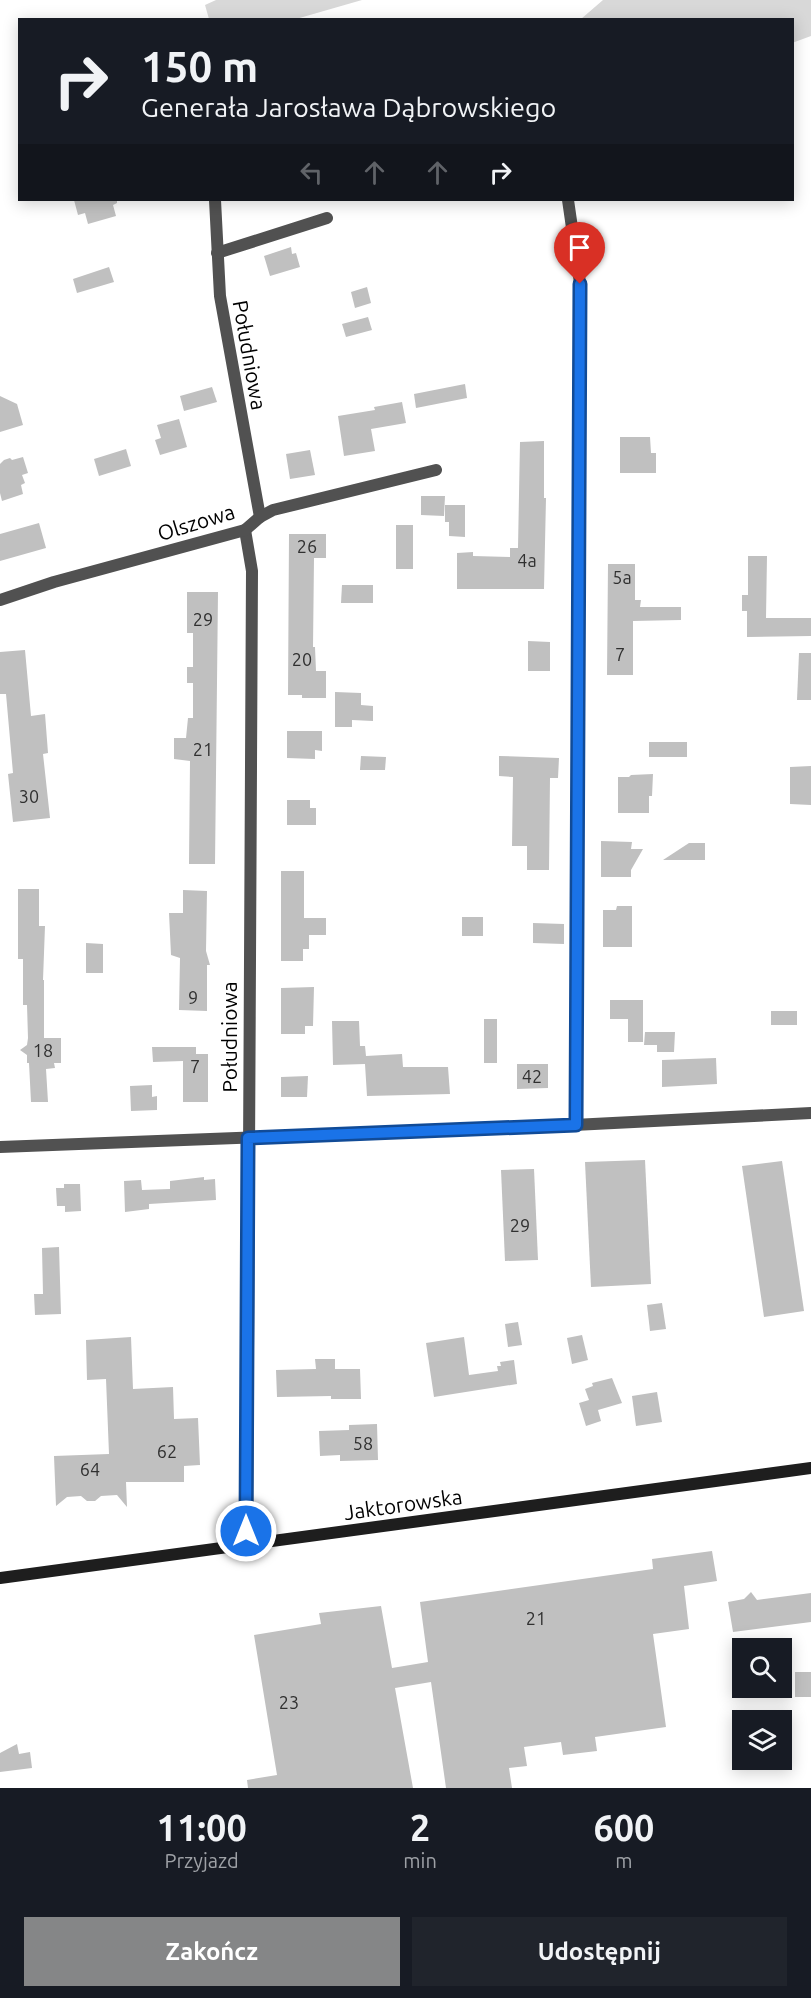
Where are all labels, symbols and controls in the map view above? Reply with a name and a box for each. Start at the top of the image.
icon: right [42,42,120,120]
text: 150 m [141,43,258,90]
text: Generała Jarosława Dąbrowskiego [141,92,556,122]
icon: left [295,156,328,189]
icon: ahead [358,156,391,189]
icon: ahead [421,156,454,189]
icon: right [484,156,517,189]
pin [554,222,605,284]
icon: arrive [563,231,596,264]
street label: Południowa [229,298,271,412]
street label: Olszowa [154,499,238,545]
house number: 26 [297,536,317,556]
house number: 4a [517,550,537,570]
house number: 5a [612,567,632,587]
house number: 29 [193,609,213,629]
house number: 7 [615,644,625,664]
house number: 20 [292,649,312,669]
house number: 21 [193,739,213,759]
house number: 30 [19,786,39,806]
street label: Południowa [217,982,241,1092]
house number: 9 [188,987,198,1007]
house number: 18 [33,1040,53,1060]
house number: 7 [190,1056,200,1076]
house number: 42 [522,1066,542,1086]
house number: 29 [510,1215,530,1235]
house number: 58 [353,1433,373,1453]
house number: 62 [157,1441,177,1461]
house number: 64 [80,1459,100,1479]
street label: Jaktorowska [342,1484,464,1524]
position arrow [214,1499,278,1563]
house number: 21 [526,1608,546,1628]
map controls [732,1638,792,1770]
button: search [732,1638,792,1698]
house number: 23 [279,1692,299,1712]
button: layers [732,1710,792,1770]
text: 11:00 [157,1807,247,1848]
text: 2 [410,1807,430,1848]
text: 600 [593,1807,654,1848]
text: Przyjazd [165,1849,239,1872]
text: min [403,1849,437,1872]
text: m [615,1849,633,1872]
button: Zakończ [24,1917,400,1986]
button: Udostępnij [412,1917,787,1986]

